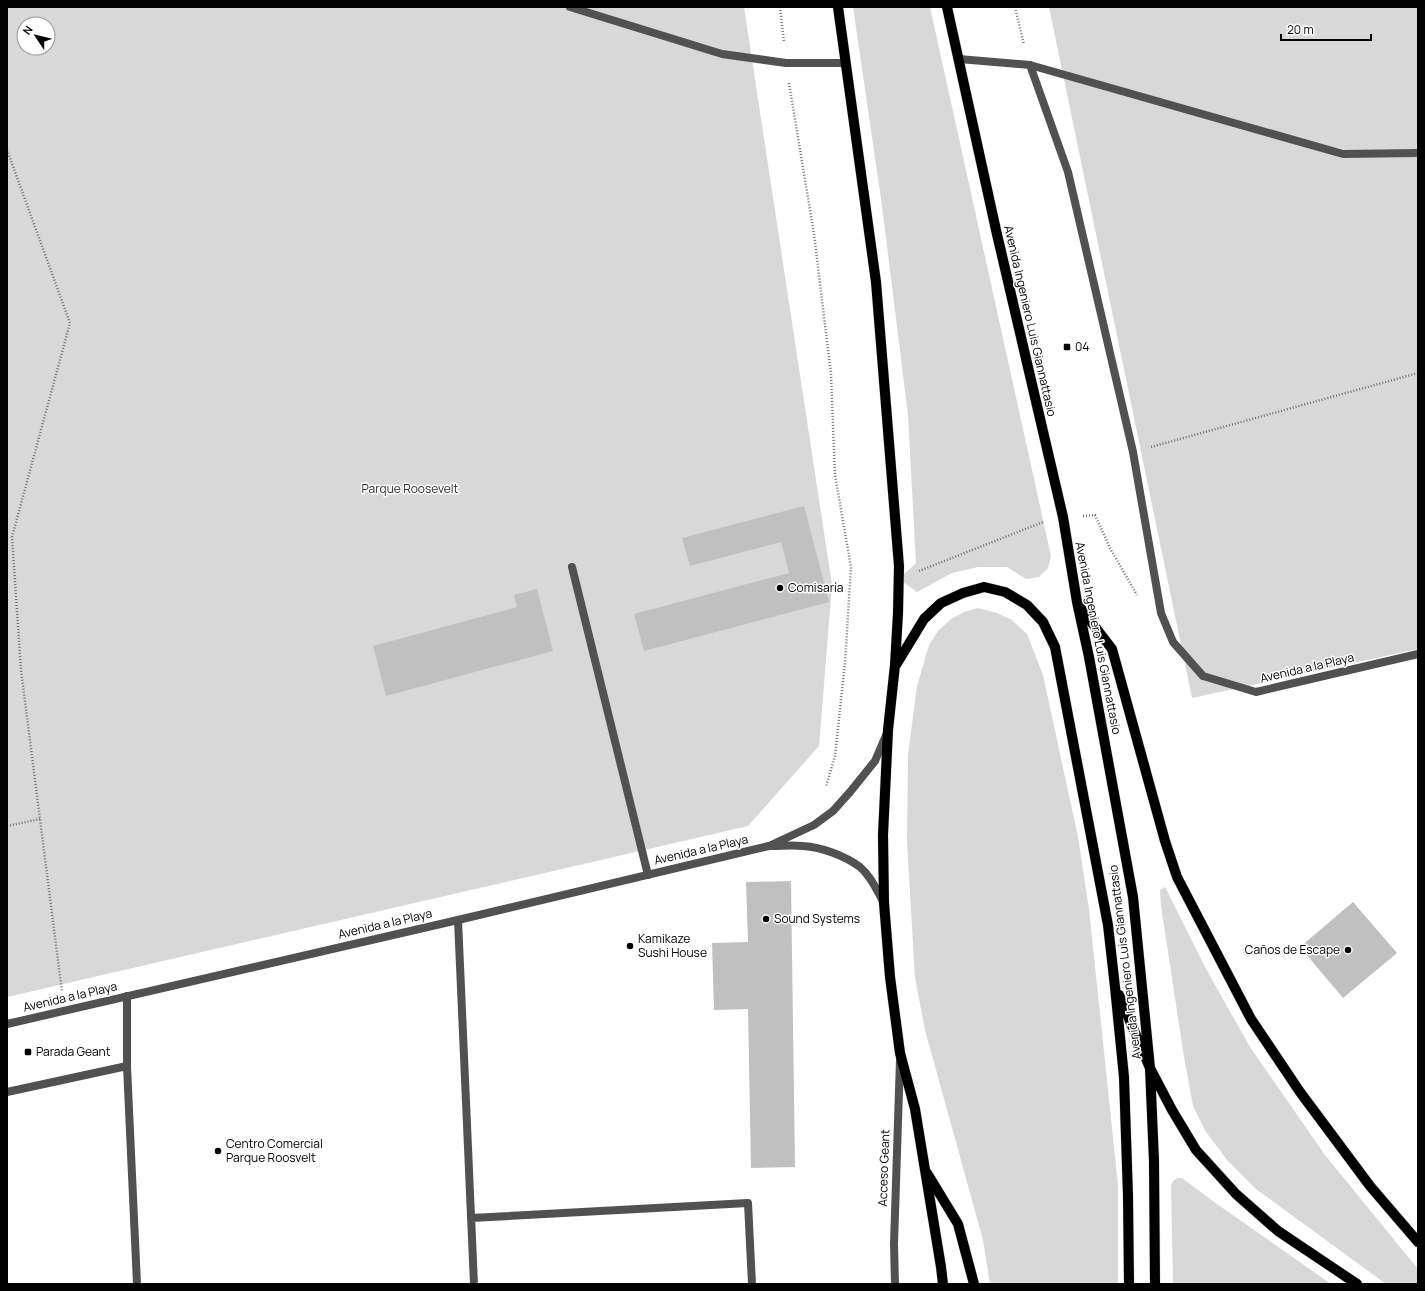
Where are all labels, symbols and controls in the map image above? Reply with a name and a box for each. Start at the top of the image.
north arrow [16,16,56,56]
scale bar [1281,16,1371,42]
text: 20 m [1287,21,1314,38]
text: N [19,22,36,38]
street label: Avenida Ingeniero Luis Giannattasio [1000,224,1061,418]
place label: 04 [1075,338,1089,355]
marker: 04 [1062,342,1072,352]
park label: Parque Roosevelt [362,480,459,497]
street label: Avenida Ingeniero Luis Giannattasio [1071,540,1126,736]
place label: Comisaría [788,579,843,596]
marker: Comisaría [775,583,785,593]
street label: Avenida a la Playa [1258,648,1356,687]
street label: Avenida a la Playa [652,830,750,869]
street label: Avenida Ingeniero Luis Giannattasio [1104,864,1145,1060]
street label: Avenida a la Playa [336,904,434,943]
place label: Sound Systems [774,910,860,927]
marker: Sound Systems [761,914,771,924]
place label: Kamikaze Sushi House [638,930,707,961]
marker: Kamikaze Sushi House [625,941,635,951]
place label: Caños de Escape [1245,941,1340,958]
marker: Caños de Escape [1343,945,1353,955]
street label: Avenida a la Playa [21,977,119,1016]
place label: Parada Geant [36,1043,111,1060]
marker: Parada Geant [23,1047,33,1057]
street label: Acceso Geant [874,1129,893,1207]
place label: Centro Comercial Parque Roosvelt [226,1135,323,1166]
marker: Centro Comercial Parque Roosvelt [213,1146,223,1156]

